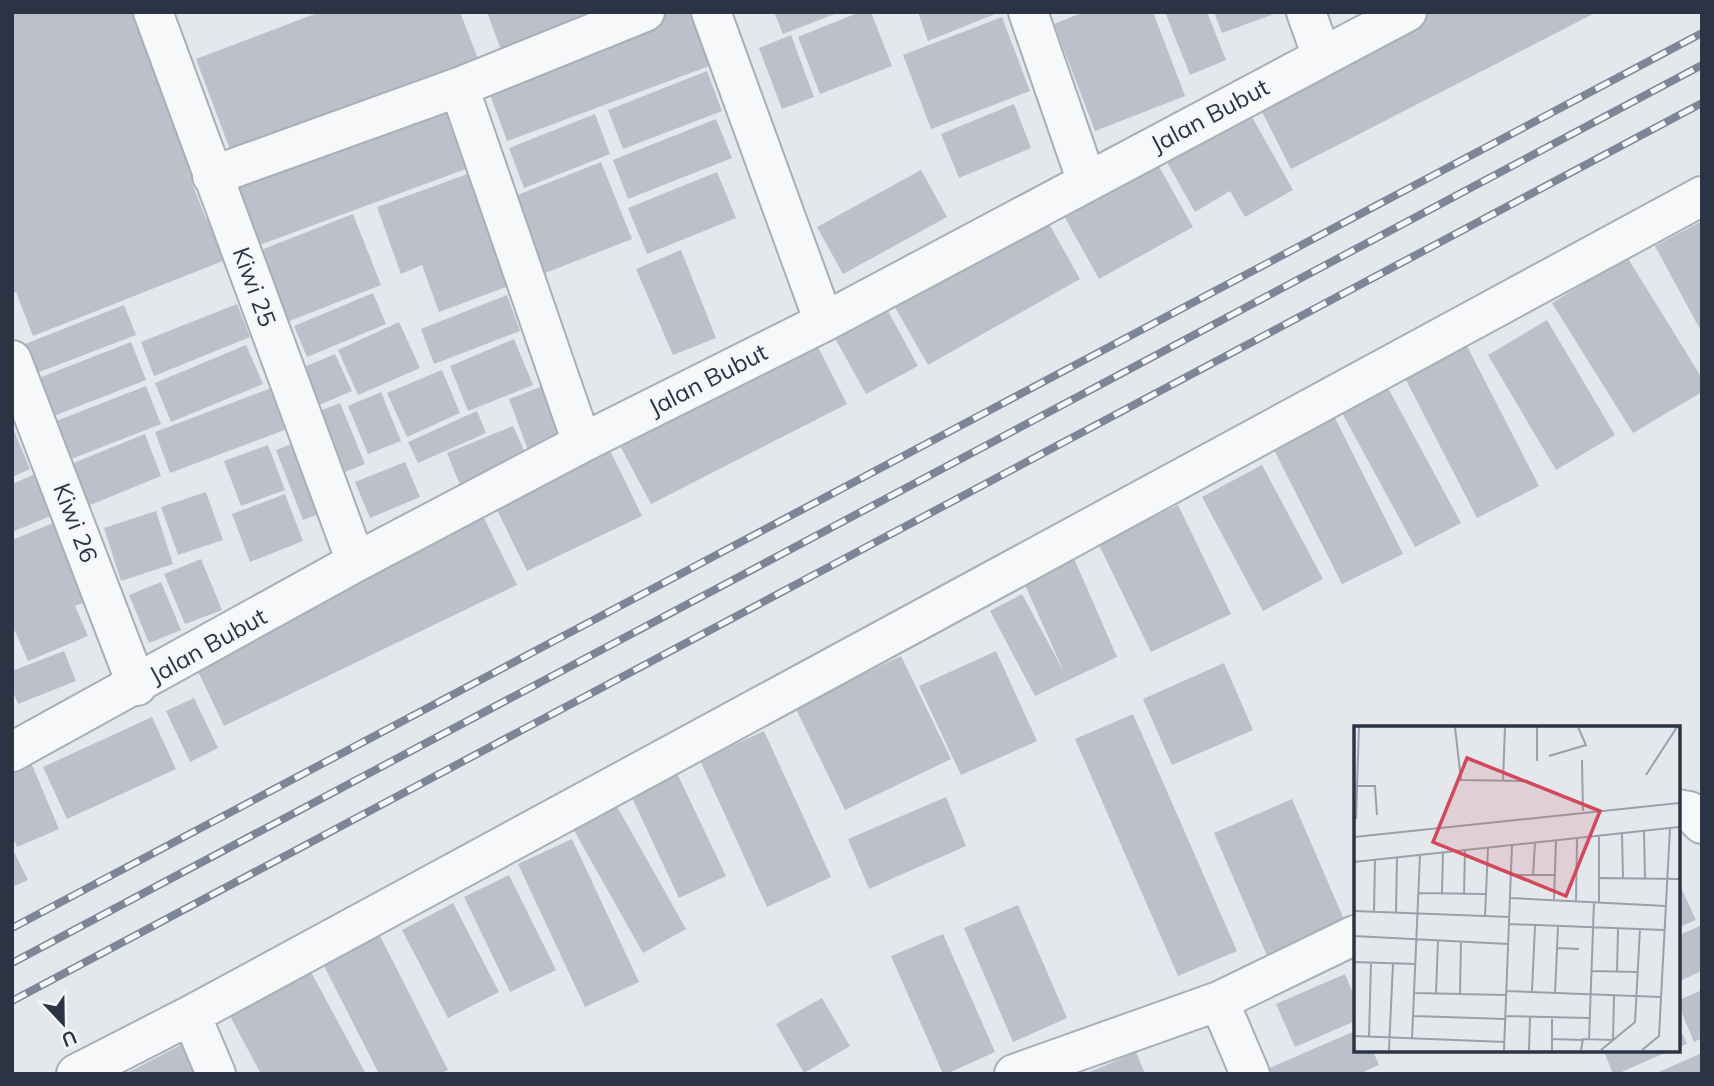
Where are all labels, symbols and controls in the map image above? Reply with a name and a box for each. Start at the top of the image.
street label: Jalan Bubut [1145,71,1274,159]
street label: Kiwi 25 [227,243,283,331]
street label: Jalan Bubut [643,336,772,422]
street label: Kiwi 26 [47,479,105,567]
street label: Jalan Bubut [144,601,271,690]
inset map [1354,726,1679,1051]
north arrow [28,988,98,1058]
text: U [58,1025,80,1053]

